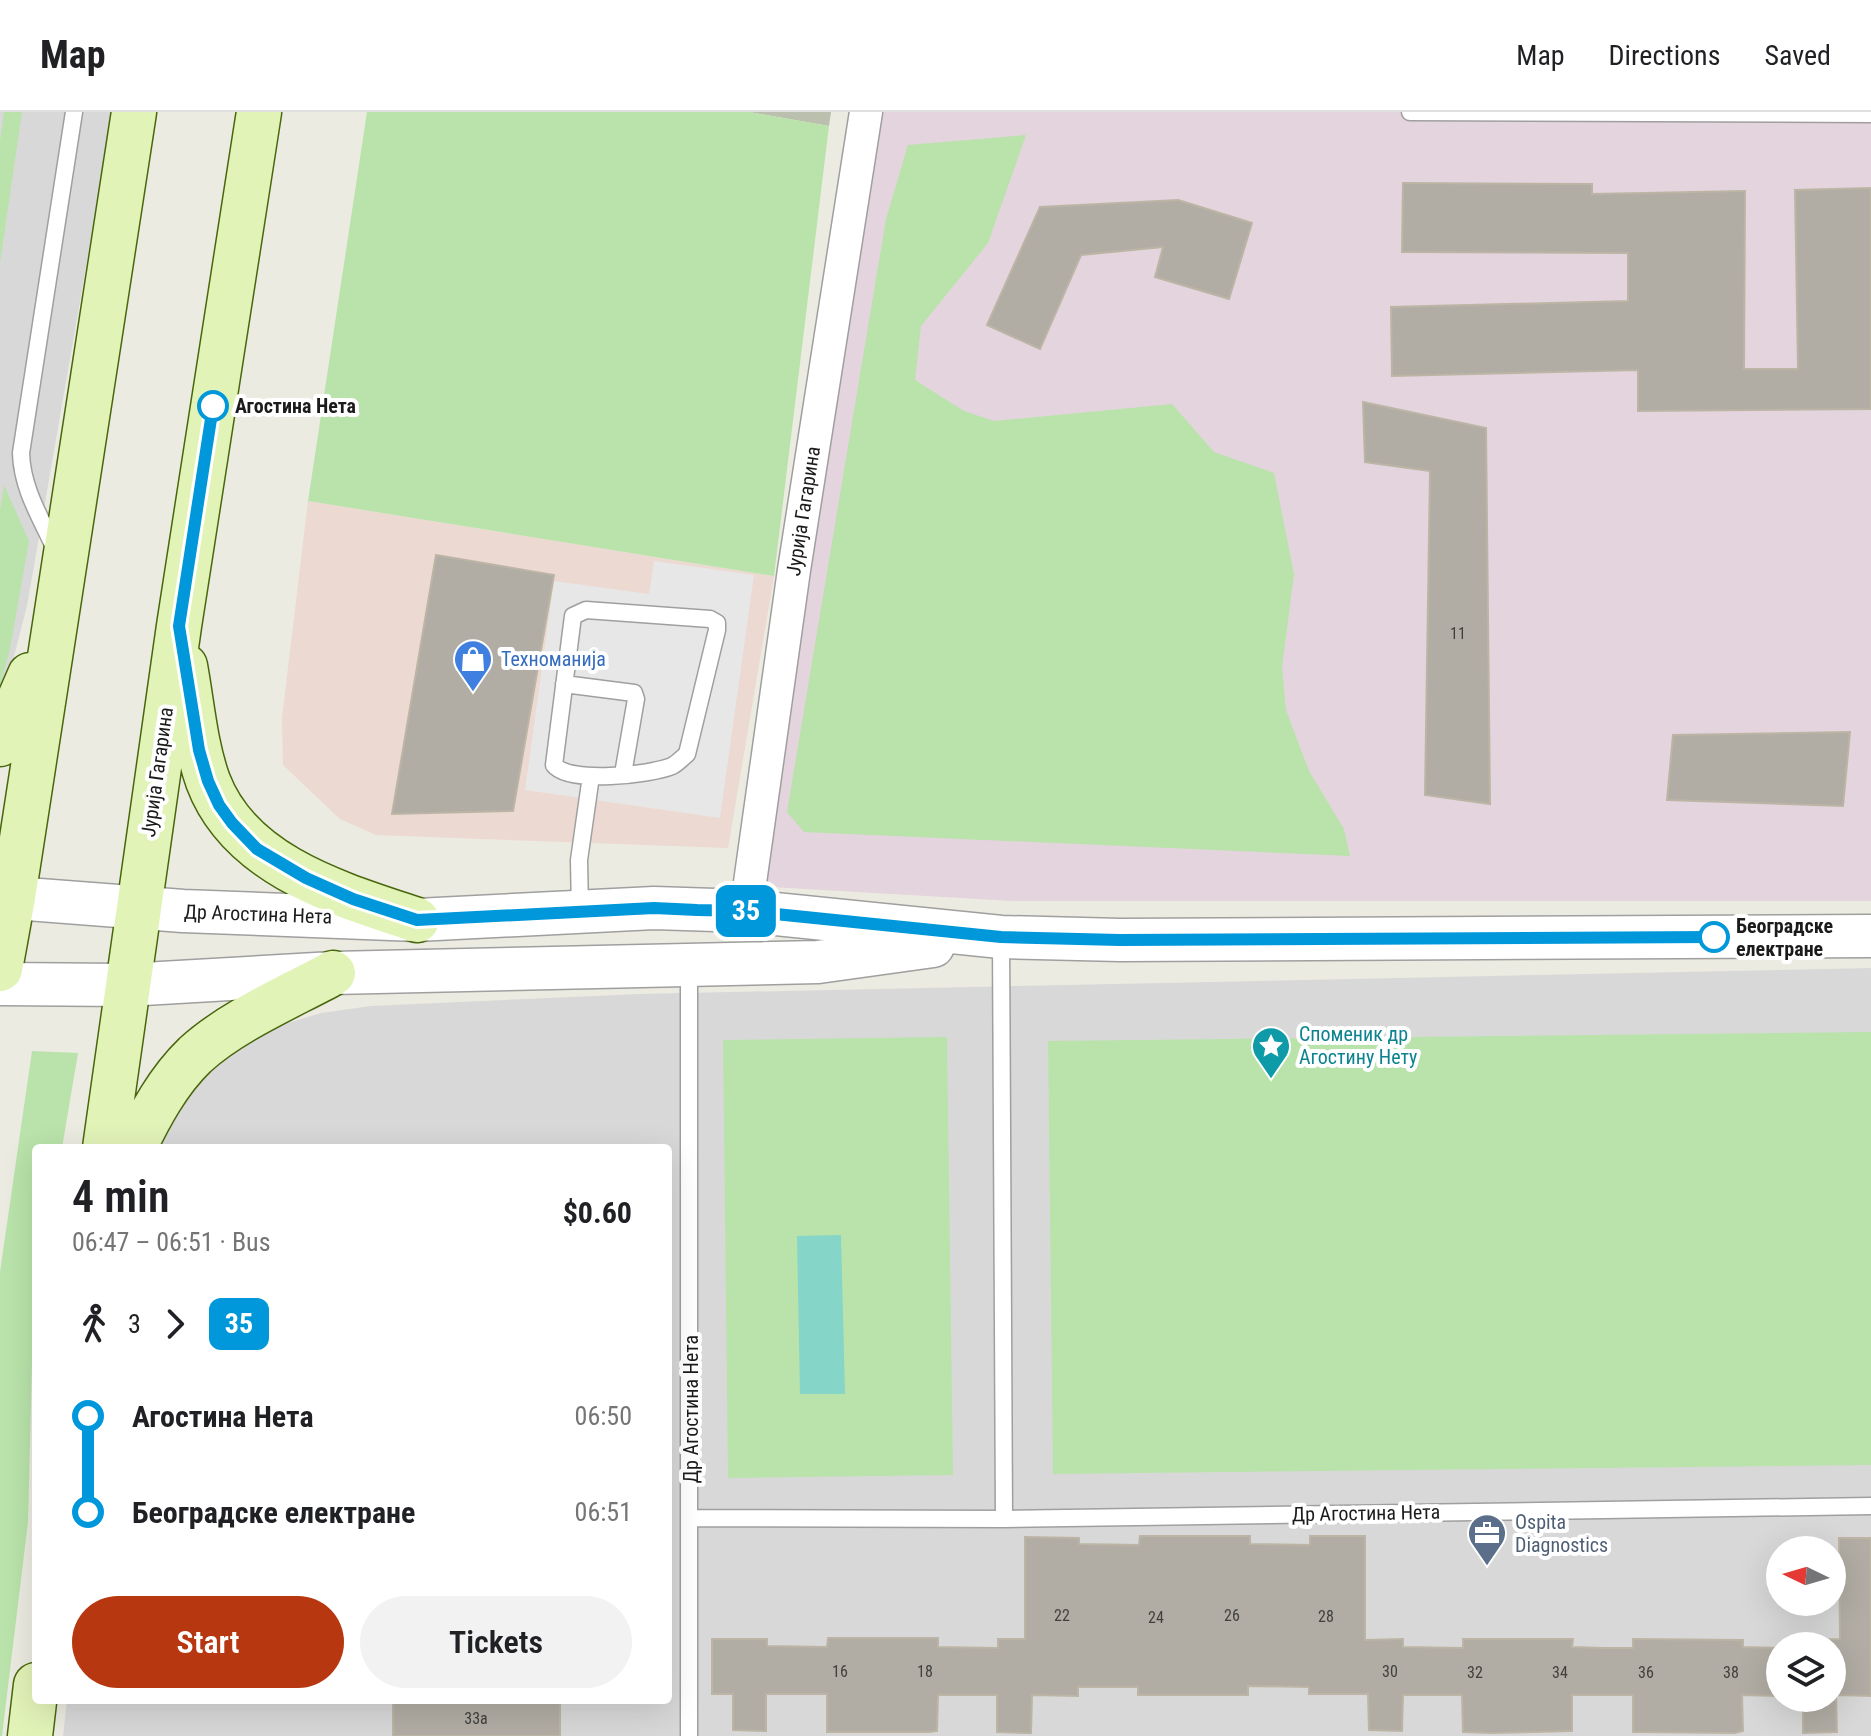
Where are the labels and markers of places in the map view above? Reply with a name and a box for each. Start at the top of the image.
marker: Агостина Нета [198,391,228,421]
place label: Агостина Нета [235,394,356,418]
shop icon: Техноманија [452,638,494,693]
place label: Техноманија [501,647,606,671]
place label: Београдске електране [1736,914,1833,961]
marker: Београдске електране [1699,922,1729,952]
place label: Споменик др Агостину Нету [1299,1022,1417,1069]
place icon: Споменик др Агостину Нету [1250,1025,1292,1080]
place label: Ospita Diagnostics [1515,1510,1608,1557]
office icon: Ospita Diagnostics [1466,1512,1508,1567]

